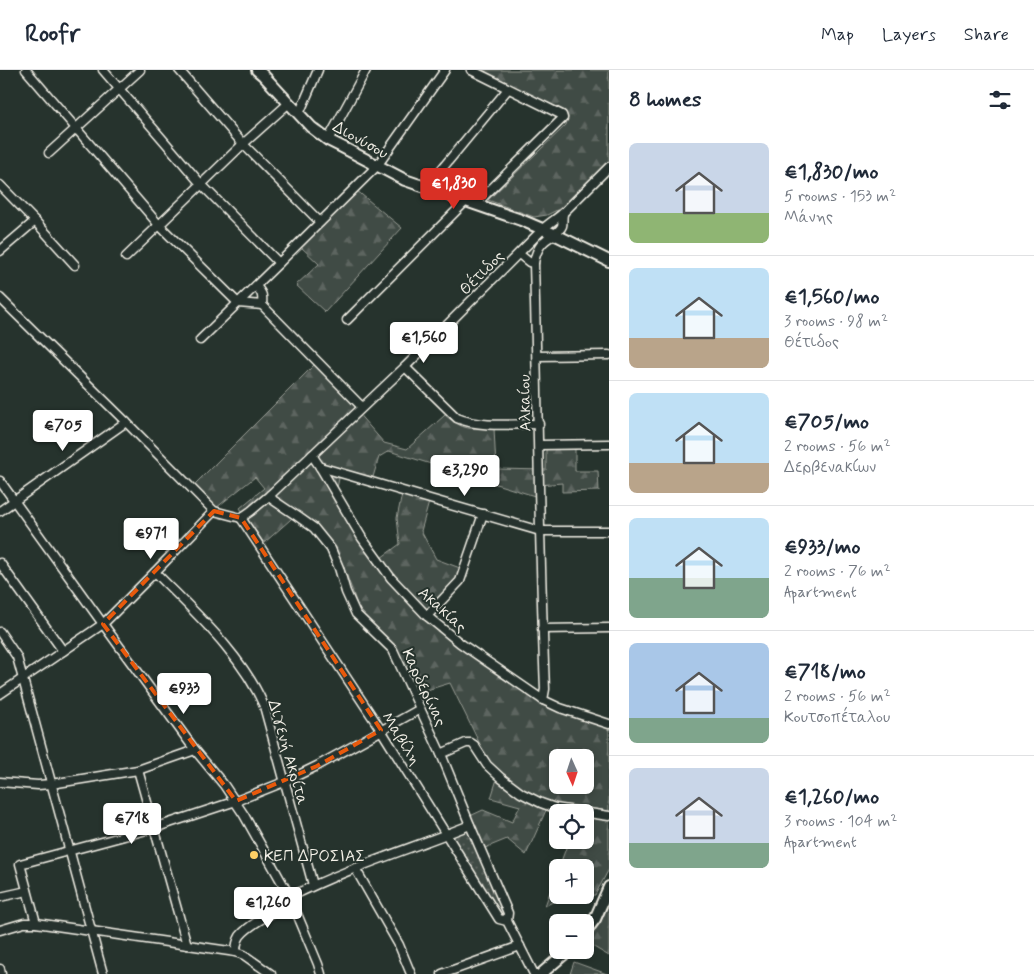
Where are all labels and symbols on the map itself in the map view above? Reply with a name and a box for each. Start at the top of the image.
street label: Διονύσου [329,116,392,164]
pin: €1,830 [413,168,495,210]
street label: Θέτιδος [454,245,509,300]
pin: €1,560 [383,322,465,364]
street label: Αλκαίου [515,374,536,432]
pin: €705 [33,410,93,452]
pin: €3,290 [424,454,506,497]
pin: €971 [121,518,181,560]
street label: Ακακίας [413,583,471,638]
street label: Καρδερίνας [397,645,451,730]
pin: €933 [154,672,214,715]
street label: Διγενή Ακρίτα [263,697,313,807]
street label: Μαβίλη [376,708,425,769]
north arrow [549,749,594,794]
pin: €718 [102,802,162,845]
place label: ΚΕΠ ΔΡΟΣΙΑΣ [264,846,365,867]
marker: ΚΕΠ ΔΡΟΣΙΑΣ [248,849,260,861]
pin: €1,260 [227,886,309,929]

